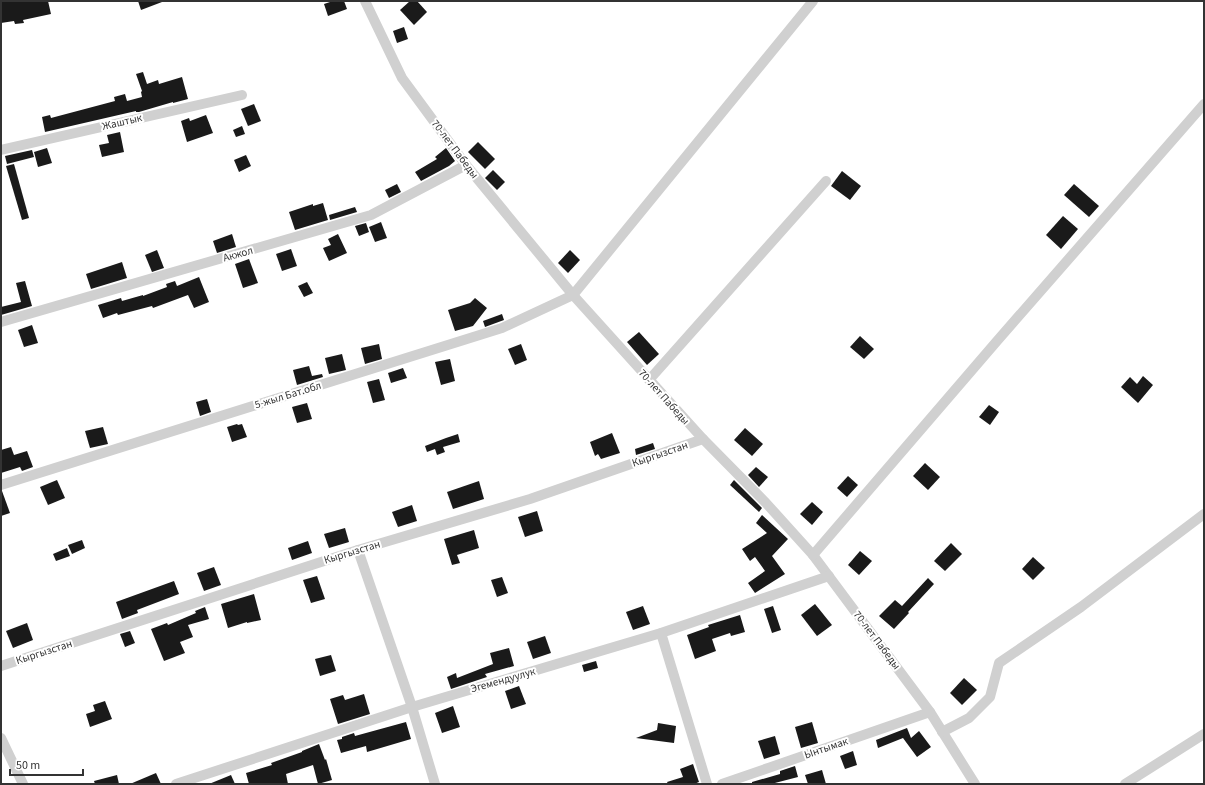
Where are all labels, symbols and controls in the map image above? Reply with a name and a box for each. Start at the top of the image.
street label: Жаштык [100,110,144,134]
street label: 70-лет Пабеды [428,117,482,181]
street label: Акжол [221,243,255,265]
street label: 70-лет Пабеды [635,366,693,428]
street label: 5-жыл Бат.обл [253,378,323,412]
street label: Кыргызстан [630,437,690,471]
street label: Кыргызстан [322,536,382,568]
street label: 70-лет Пабеды [850,608,904,672]
street label: Кыргызстан [14,636,74,668]
street label: Эгемендуулук [469,663,538,696]
street label: Ынтымак [802,733,850,762]
scale bar [10,751,83,777]
text: 50 m [16,757,40,774]

